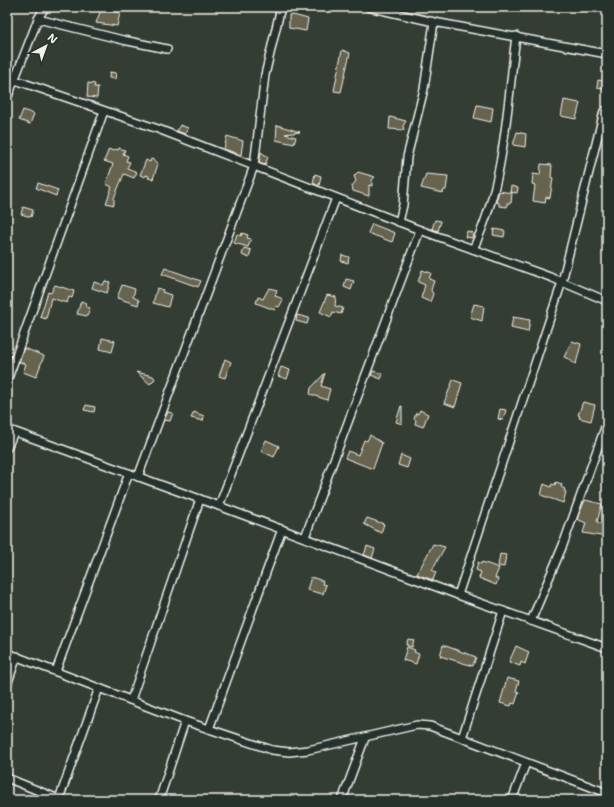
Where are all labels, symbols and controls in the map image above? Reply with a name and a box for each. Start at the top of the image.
north arrow [26,26,66,66]
text: N [44,30,61,48]

